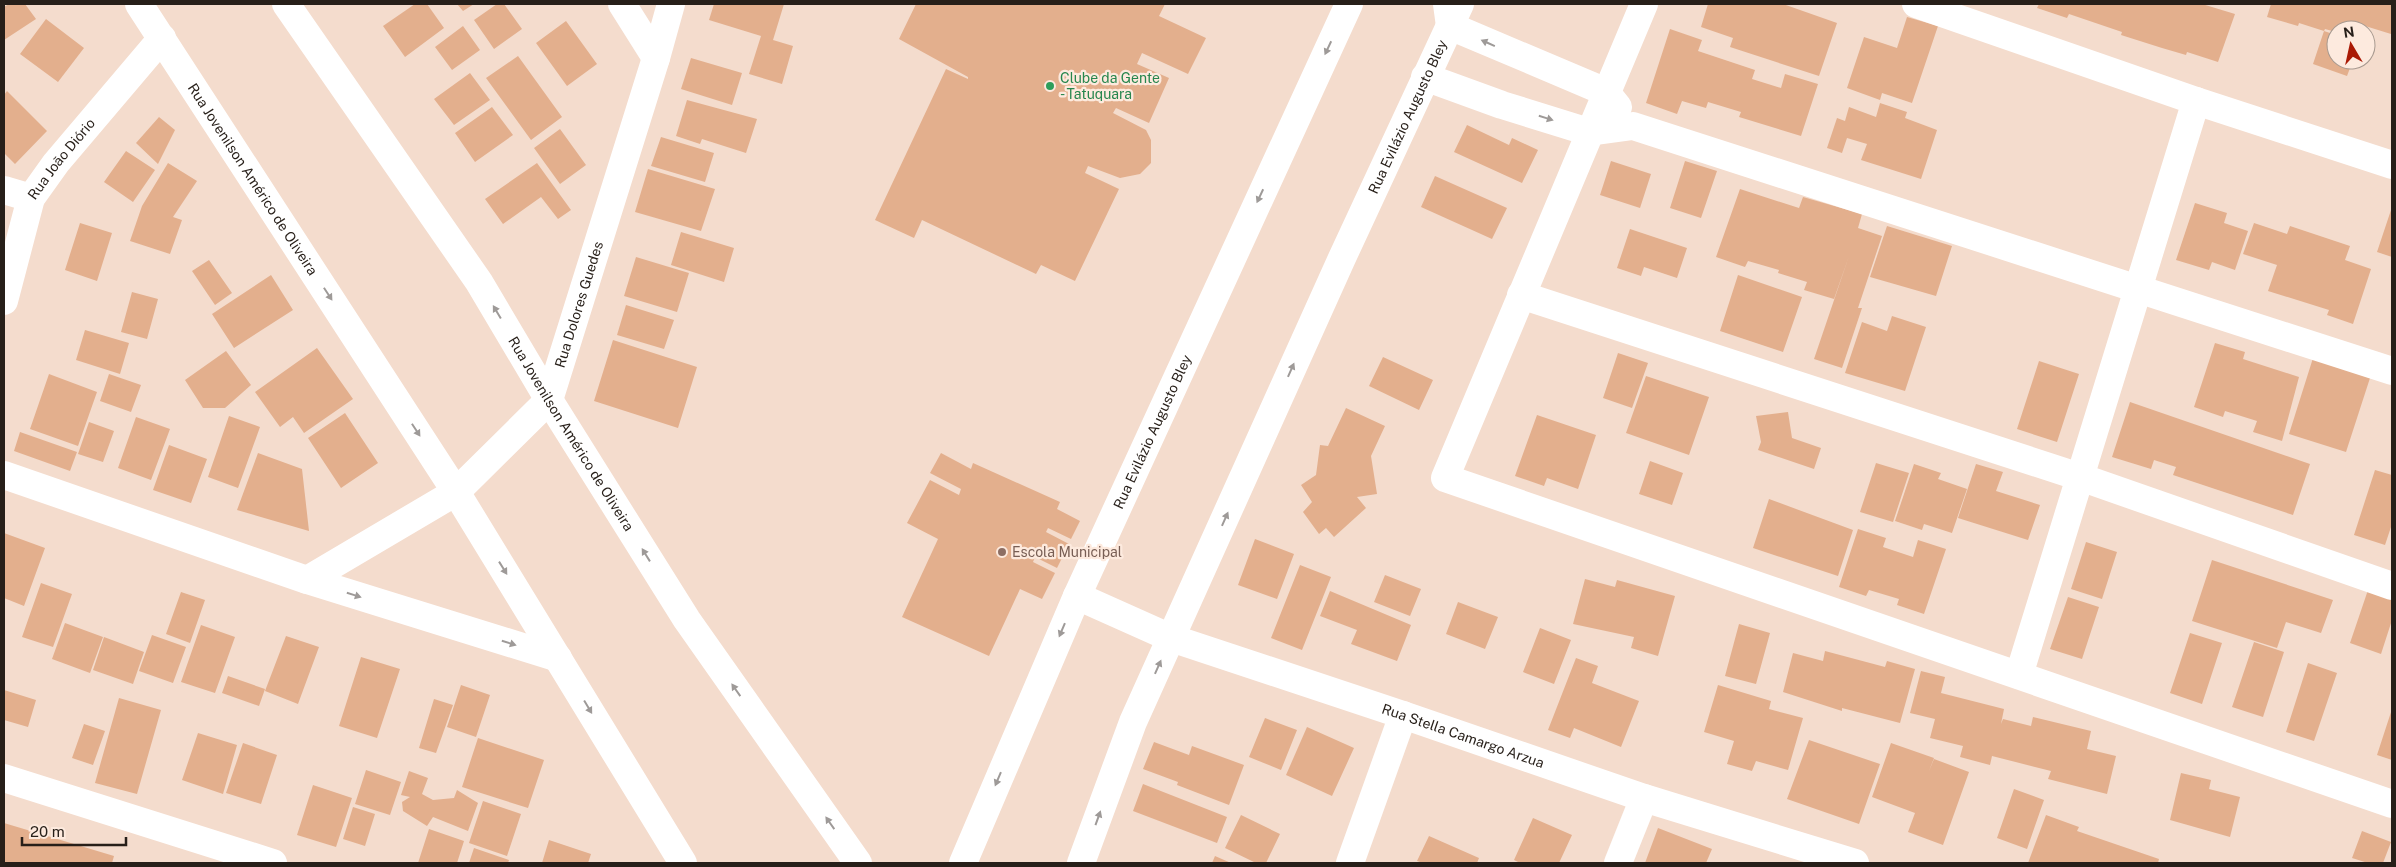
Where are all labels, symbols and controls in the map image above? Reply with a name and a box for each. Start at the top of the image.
north arrow [2326,20,2376,70]
text: N [2342,23,2356,41]
street label: Rua Evilázio Augusto Bley [1365,37,1450,196]
one-way arrow [1481,39,1495,47]
one-way arrow [1324,41,1332,55]
place label: Clube da Gente - Tatuquara [1060,70,1160,102]
street label: Rua Jovenilson Américo de Oliveira [185,80,321,278]
marker: Clube da Gente - Tatuquara [1044,80,1056,92]
street label: Rua João Diório [25,115,98,203]
one-way arrow [1538,115,1553,123]
one-way arrow [1256,189,1264,203]
street label: Rua Dolores Guedes [552,239,606,370]
one-way arrow [323,287,333,301]
one-way arrow [493,306,502,319]
street label: Rua Jovenilson Américo de Oliveira [505,334,637,534]
street label: Rua Evilázio Augusto Bley [1110,352,1195,511]
one-way arrow [1288,363,1296,377]
one-way arrow [412,424,421,437]
one-way arrow [1221,512,1229,526]
place label: Escola Municipal [1012,544,1122,560]
marker: Escola Municipal [996,546,1008,558]
one-way arrow [642,549,651,562]
one-way arrow [498,561,508,574]
one-way arrow [347,591,362,599]
one-way arrow [1058,623,1066,638]
one-way arrow [502,640,517,647]
one-way arrow [1154,660,1162,674]
one-way arrow [731,684,741,697]
one-way arrow [583,700,592,713]
street label: Rua Stella Camargo Arzua [1380,701,1546,771]
one-way arrow [994,772,1002,787]
one-way arrow [1095,810,1102,825]
scale bar [22,814,126,846]
one-way arrow [825,817,835,830]
text: 20 m [30,823,65,840]

